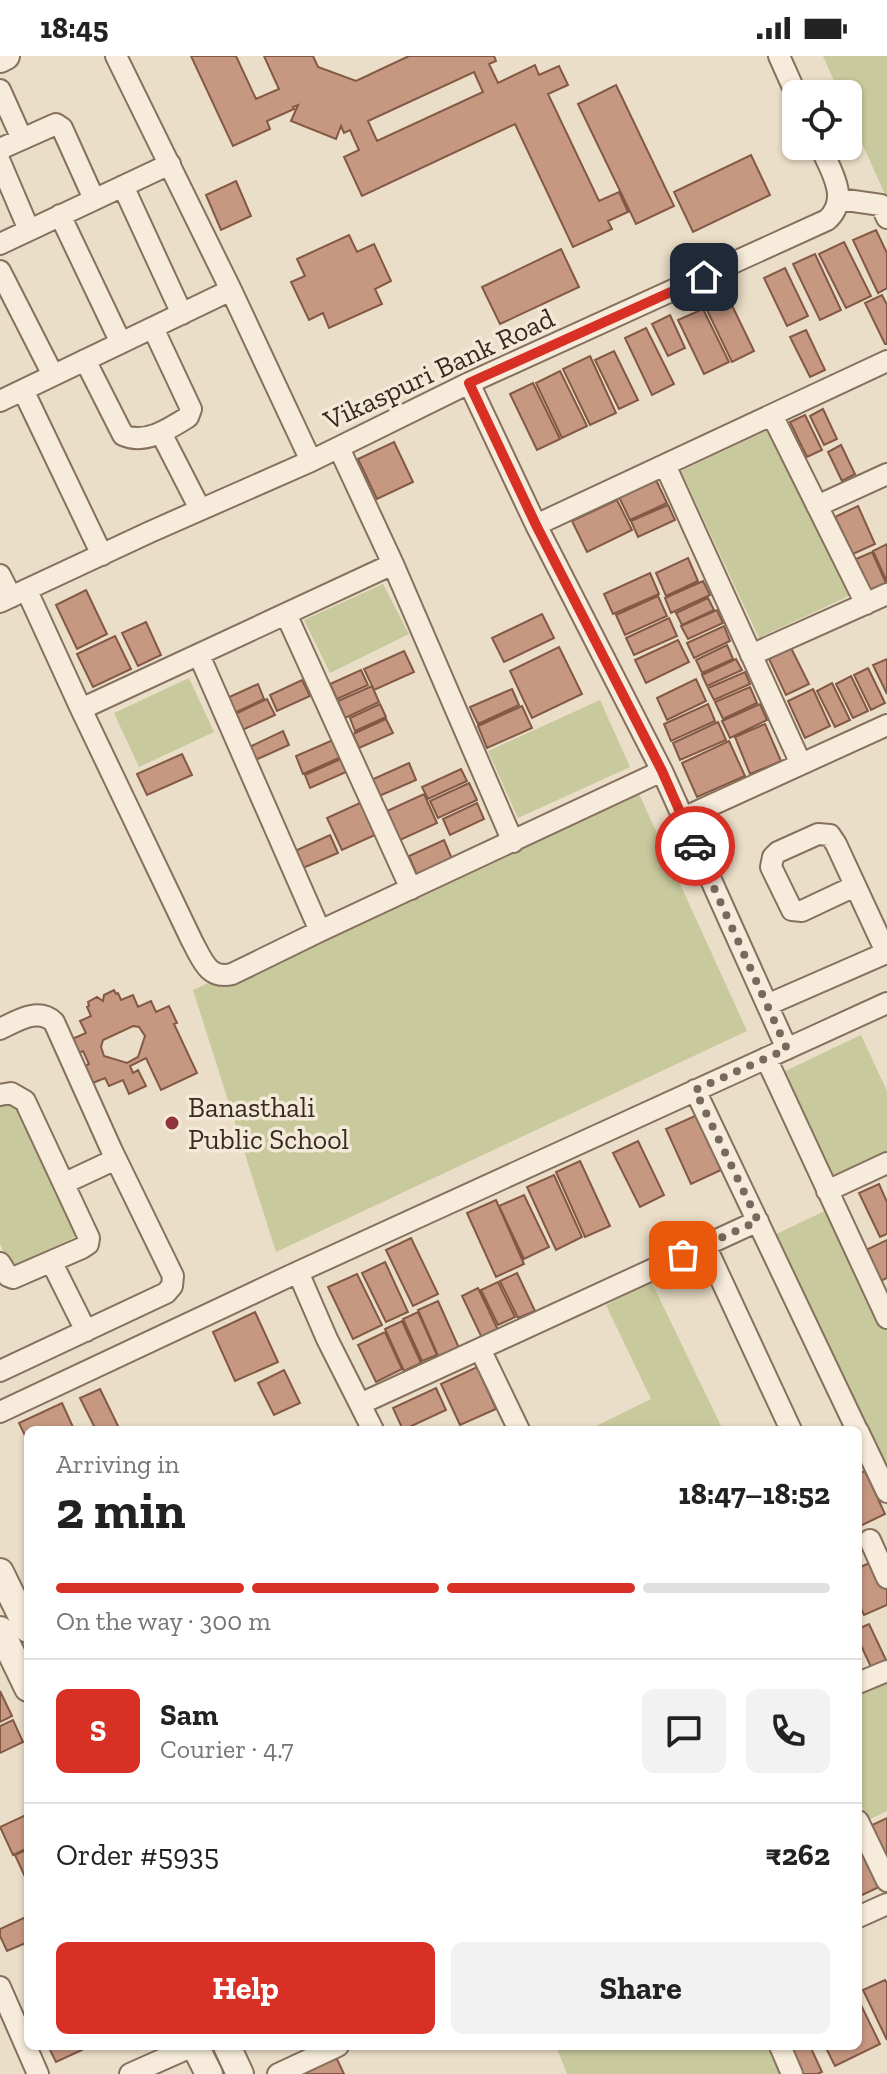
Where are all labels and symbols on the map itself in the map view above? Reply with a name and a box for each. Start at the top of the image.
pin [670,243,738,311]
street label: Vikaspuri Bank Road [318,301,559,437]
courier [655,806,735,886]
place label: Banasthali Public School [188,1091,349,1156]
marker: Banasthali Public School [163,1114,181,1132]
pin [649,1221,717,1289]

